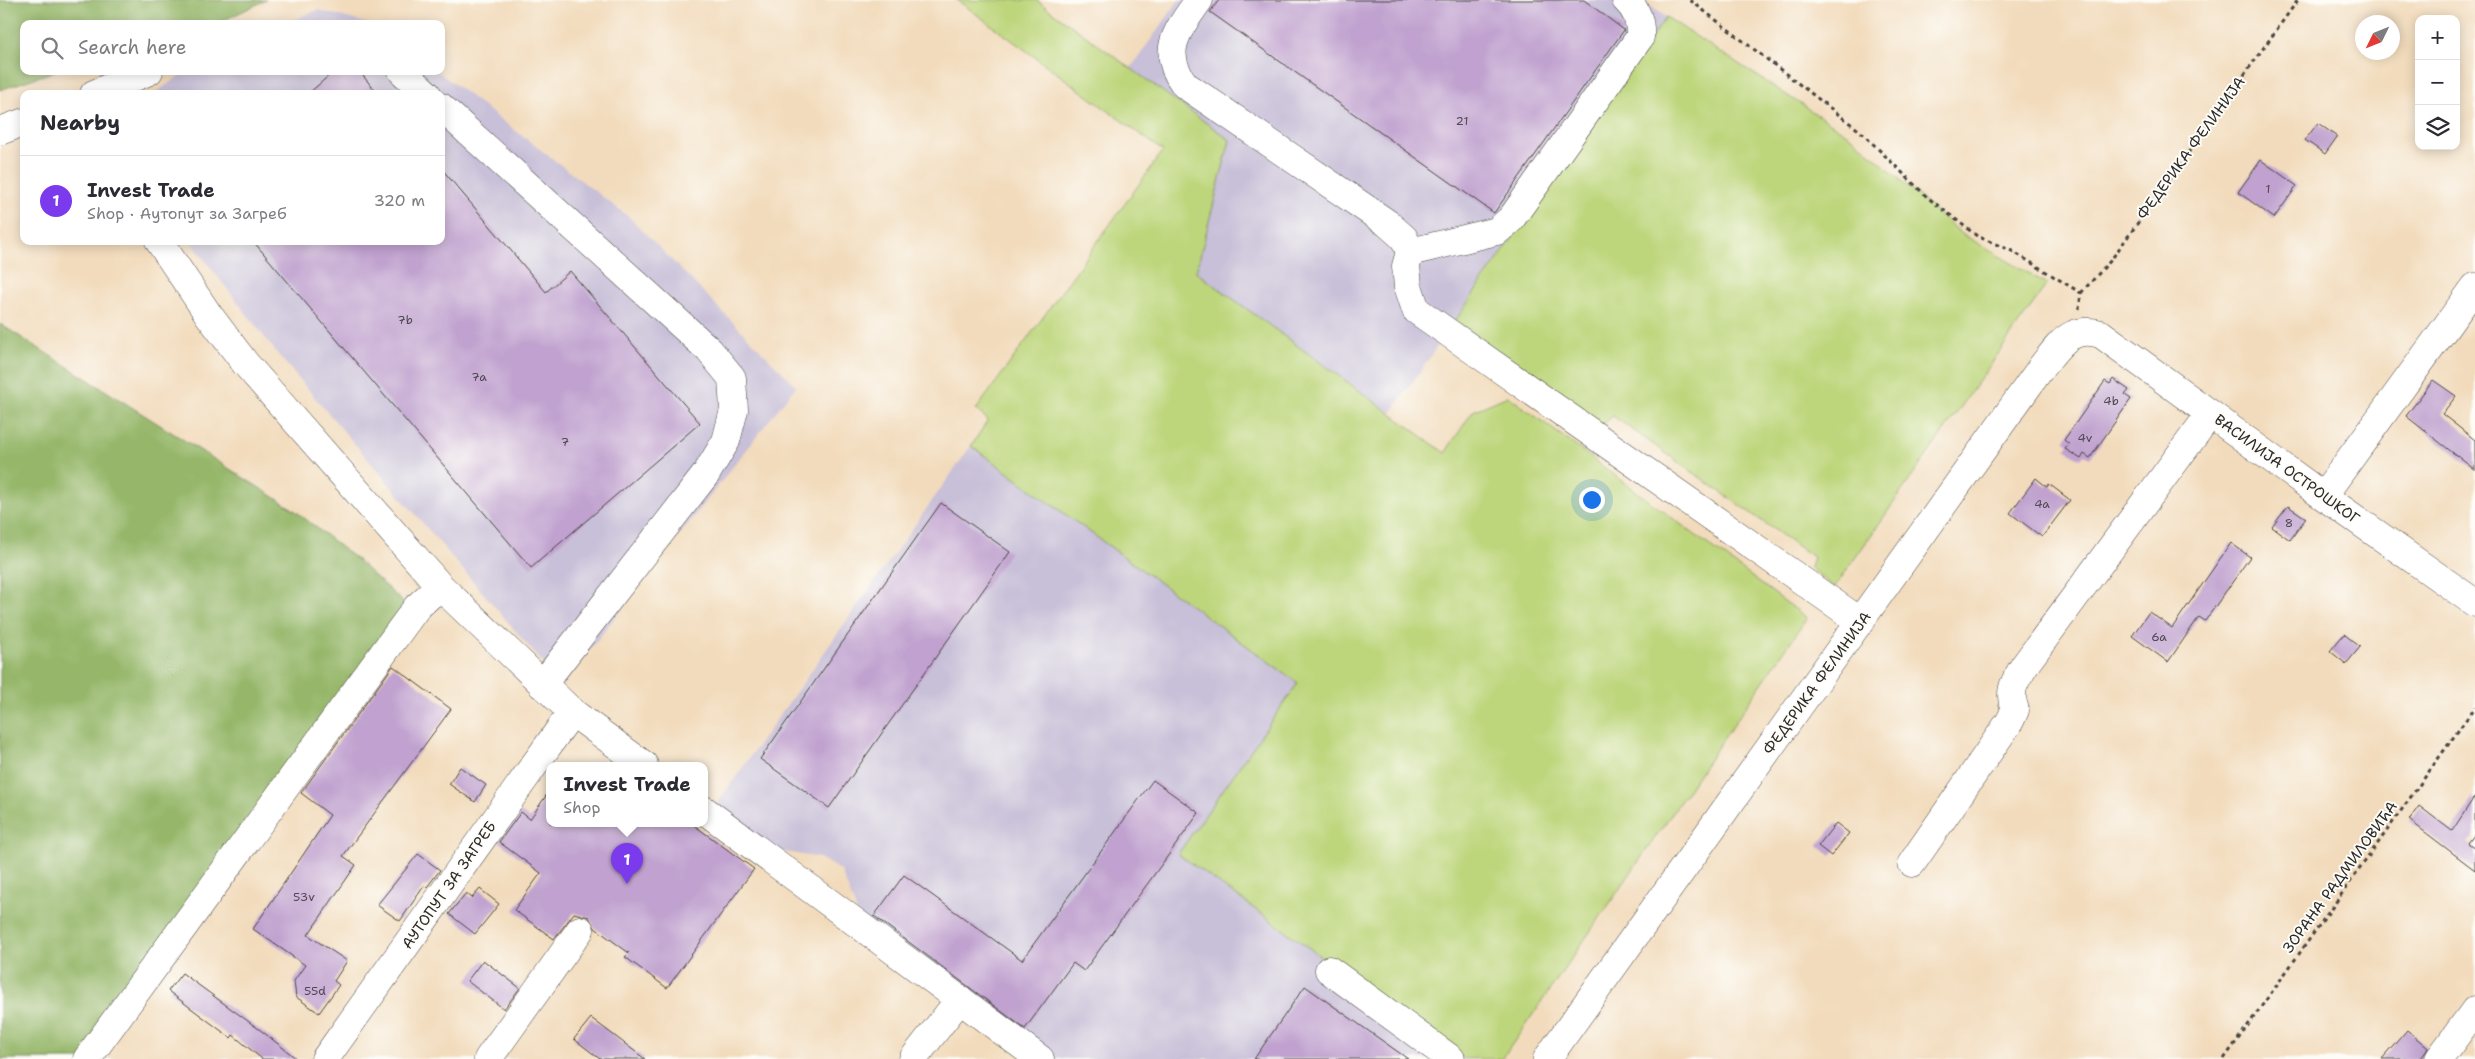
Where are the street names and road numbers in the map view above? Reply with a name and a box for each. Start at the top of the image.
street label: ФЕДЕРИКА ФЕЛИНИЈА [2132,73,2250,223]
street label: ВАСИЛИЈА ОСТРОШКОГ [2210,410,2364,528]
street label: ФЕДЕРИКА ФЕЛИНИЈА [1758,608,1876,758]
street label: ЗОРАНА РАДМИЛОВИЋА [2278,797,2402,957]
street label: АУТОПУТ ЗА ЗАГРЕБ [397,817,501,953]

